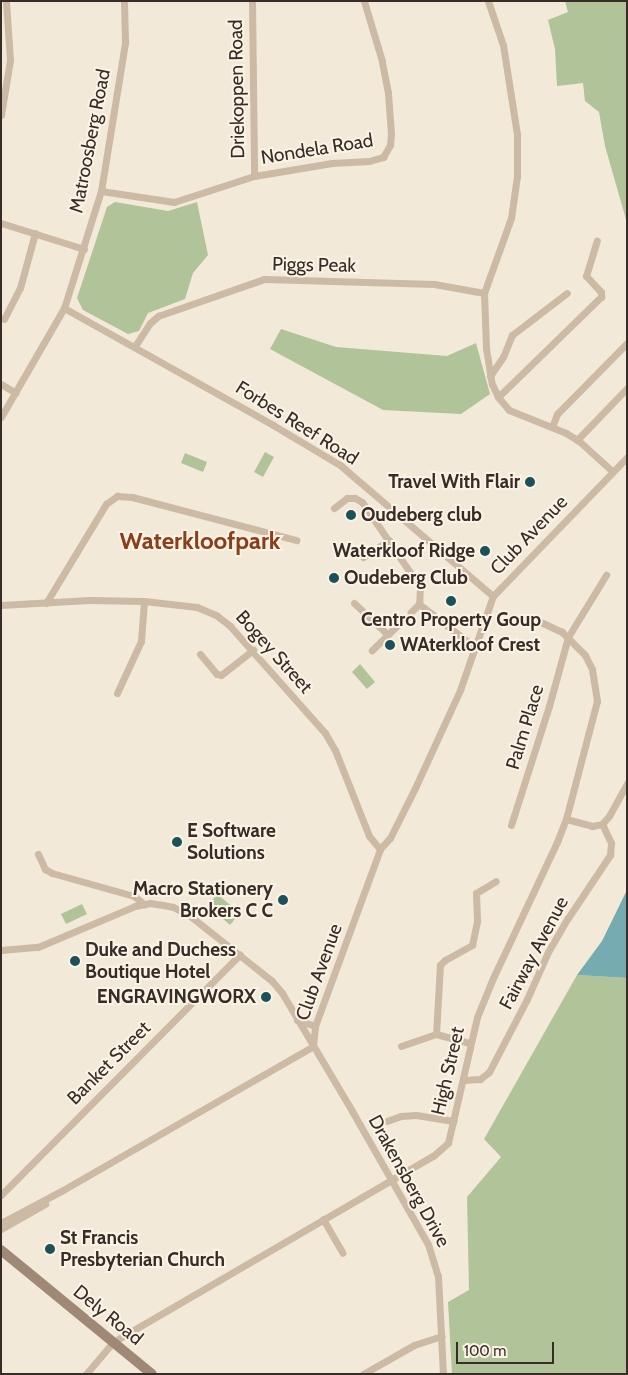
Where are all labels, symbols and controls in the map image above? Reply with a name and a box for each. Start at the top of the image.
street label: Driekoppen Road [224,19,250,159]
street label: Matroosberg Road [65,67,115,215]
street label: Nondela Road [259,129,375,169]
street label: Piggs Peak [272,253,356,277]
street label: Forbes Reef Road [231,376,363,470]
place label: Travel With Flair [388,471,520,493]
marker: Travel With Flair [524,476,536,488]
street label: Club Avenue [486,491,572,579]
place label: Oudeberg club [361,504,482,526]
marker: Oudeberg club [345,509,357,521]
district label: Waterkloofpark [120,527,280,555]
place label: Waterkloof Ridge [333,540,475,562]
marker: Waterkloof Ridge [479,545,491,557]
place label: Oudeberg Club [344,567,468,589]
marker: Oudeberg Club [328,572,340,584]
marker: Centro Property Goup [445,595,457,607]
street label: Bogey Street [231,606,317,698]
place label: Centro Property Goup [361,609,541,631]
place label: WAterkloof Crest [400,634,540,656]
marker: WAterkloof Crest [384,639,396,651]
street label: Palm Place [501,682,549,772]
place label: E Software Solutions [187,820,276,864]
marker: E Software Solutions [171,836,183,848]
place label: Macro Stationery Brokers C C [133,878,273,922]
street label: Fairway Avenue [495,893,573,1013]
marker: Macro Stationery Brokers C C [277,894,289,906]
street label: Club Avenue [291,921,347,1023]
place label: Duke and Duchess Boutique Hotel [85,939,236,983]
marker: Duke and Duchess Boutique Hotel [69,955,81,967]
place label: ENGRAVINGWORX [97,986,256,1008]
marker: ENGRAVINGWORX [260,991,272,1003]
street label: Banket Street [63,1017,155,1109]
street label: High Street [427,1025,469,1117]
street label: Drakensberg Drive [363,1111,455,1251]
place label: St Francis Presbyterian Church [60,1227,225,1271]
marker: St Francis Presbyterian Church [44,1243,56,1255]
street label: Dely Road [69,1280,147,1350]
scale bar [458,1332,556,1364]
text: 100 m [464,1342,506,1360]

